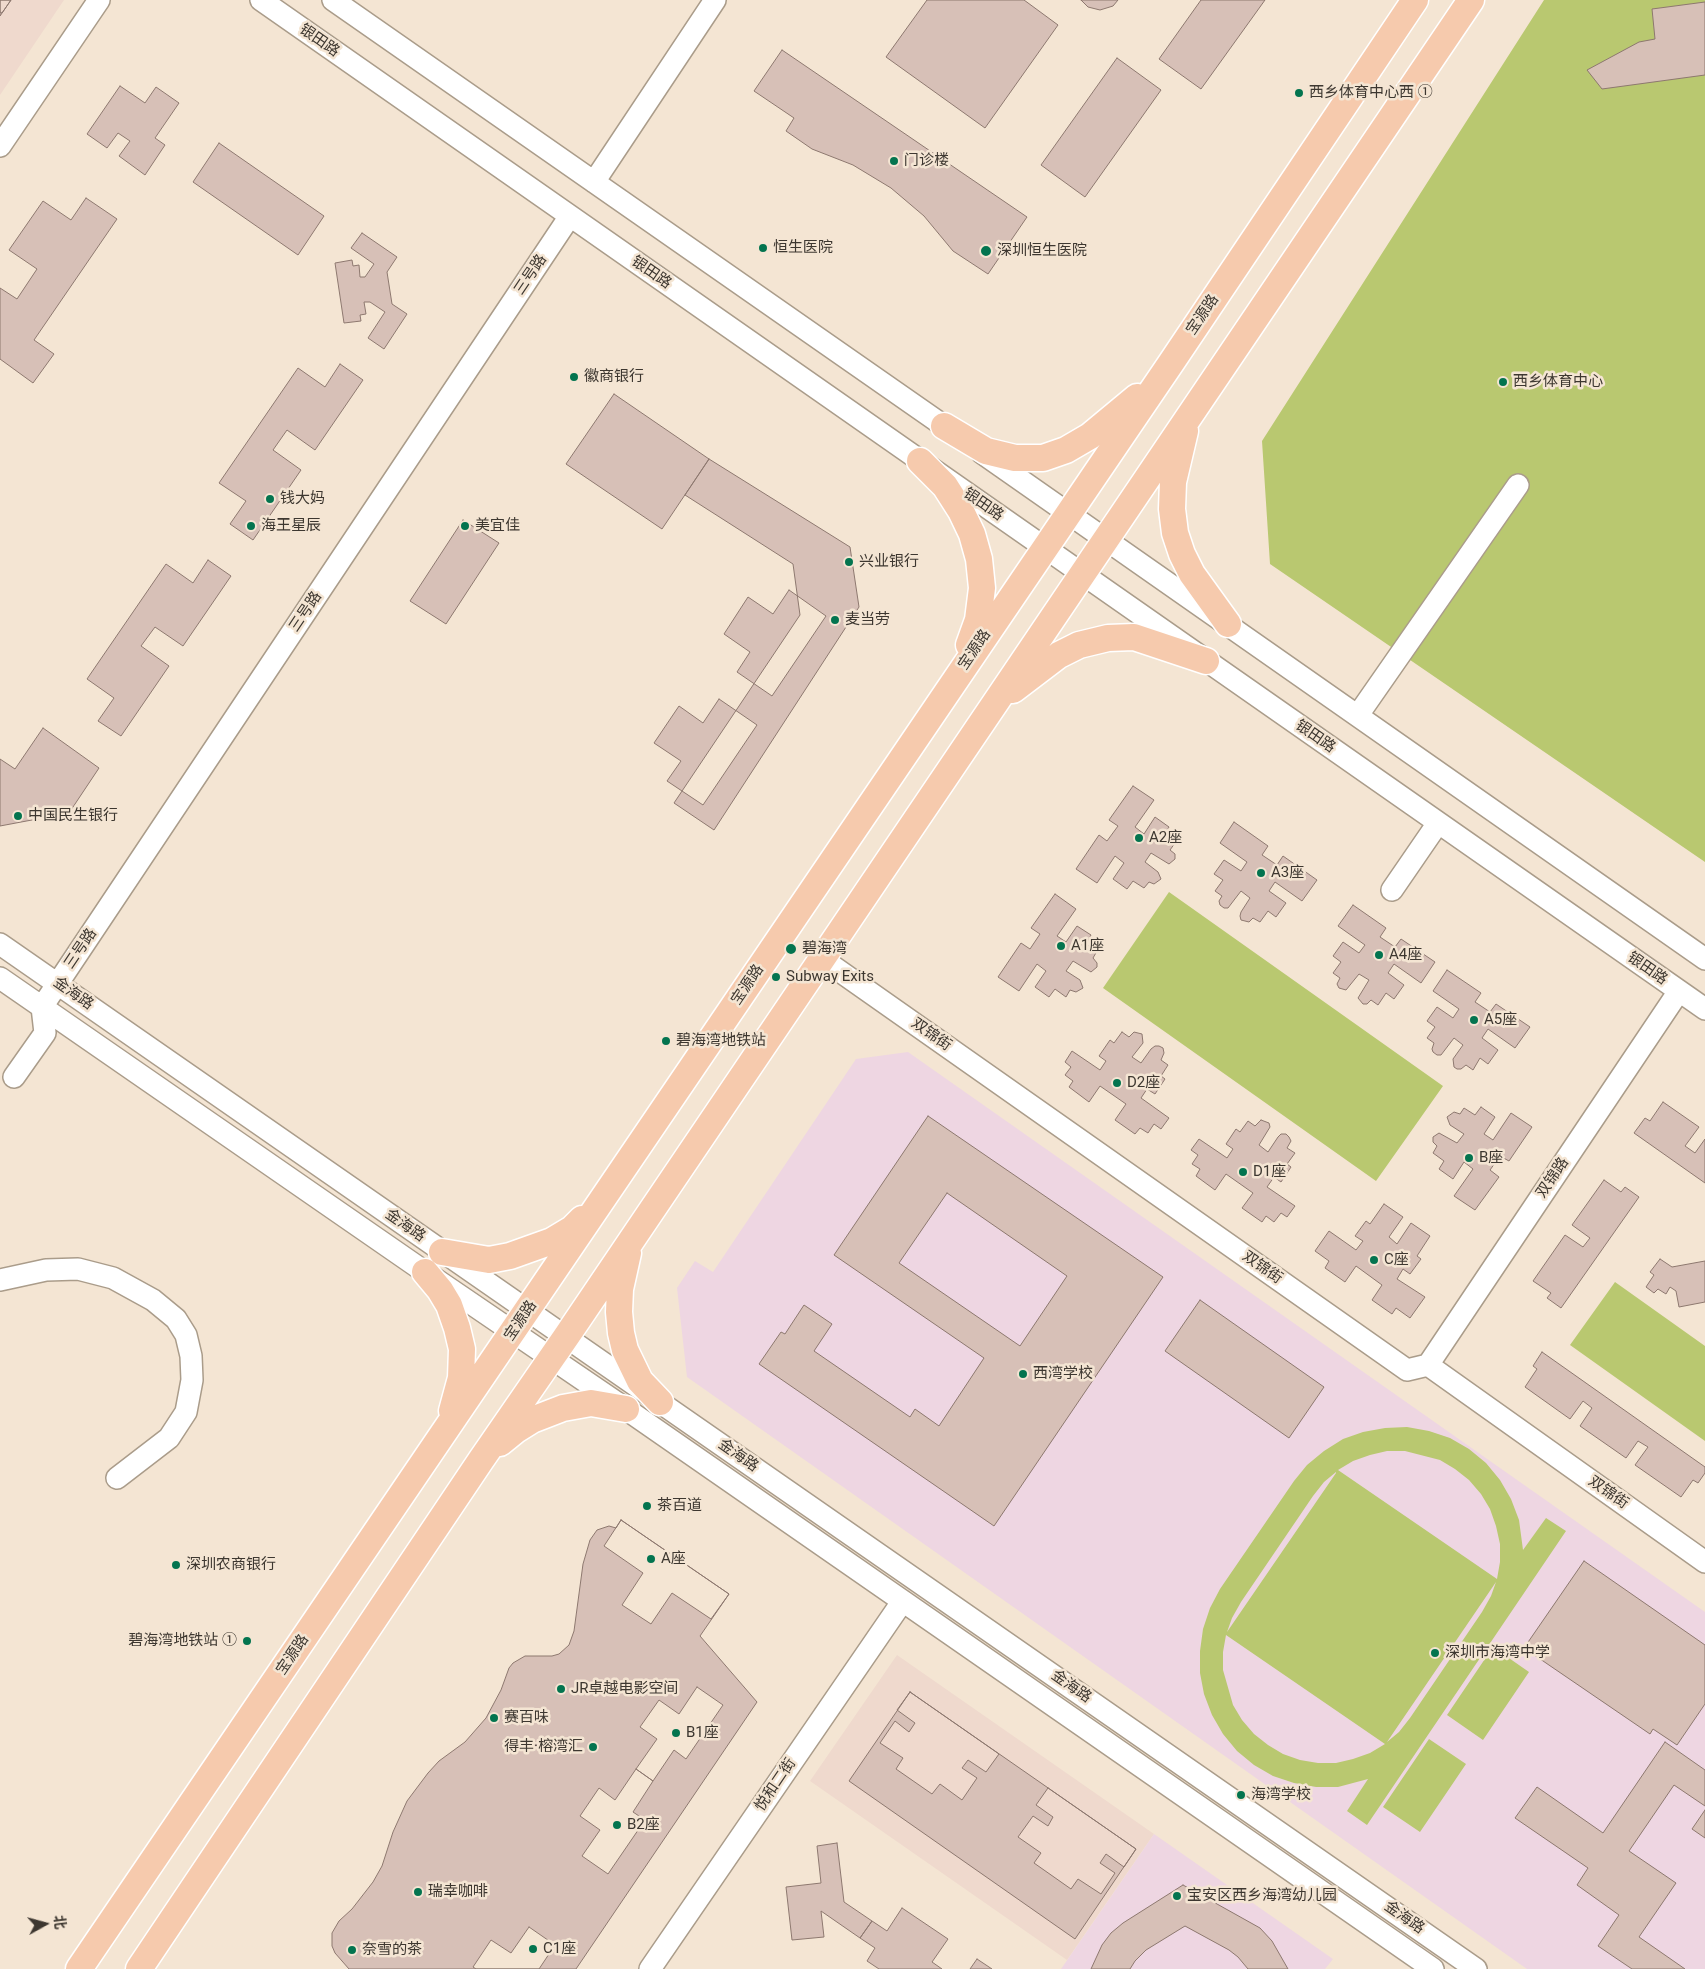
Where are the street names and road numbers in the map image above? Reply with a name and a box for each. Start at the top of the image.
street label: 银田路 [295,21,343,61]
street label: 三号路 [511,251,551,299]
street label: 银田路 [627,253,675,293]
street label: 宝源路 [1183,291,1223,339]
street label: 银田路 [959,485,1007,525]
street label: 三号路 [286,588,326,636]
street label: 宝源路 [955,626,995,674]
street label: 银田路 [1291,717,1339,757]
street label: 三号路 [61,925,101,973]
street label: 银田路 [1623,949,1671,989]
street label: 宝源路 [728,961,768,1009]
street label: 金海路 [49,974,97,1014]
street label: 双锦街 [907,1015,955,1055]
street label: 双锦路 [1533,1154,1573,1202]
street label: 金海路 [381,1206,429,1246]
street label: 双锦街 [1238,1248,1286,1288]
street label: 宝源路 [501,1297,541,1345]
street label: 金海路 [714,1436,762,1476]
street label: 双锦街 [1584,1473,1632,1513]
street label: 宝源路 [273,1631,313,1679]
street label: 金海路 [1047,1667,1095,1707]
street label: 悦和二街 [752,1755,800,1815]
street label: 金海路 [1380,1898,1428,1938]

